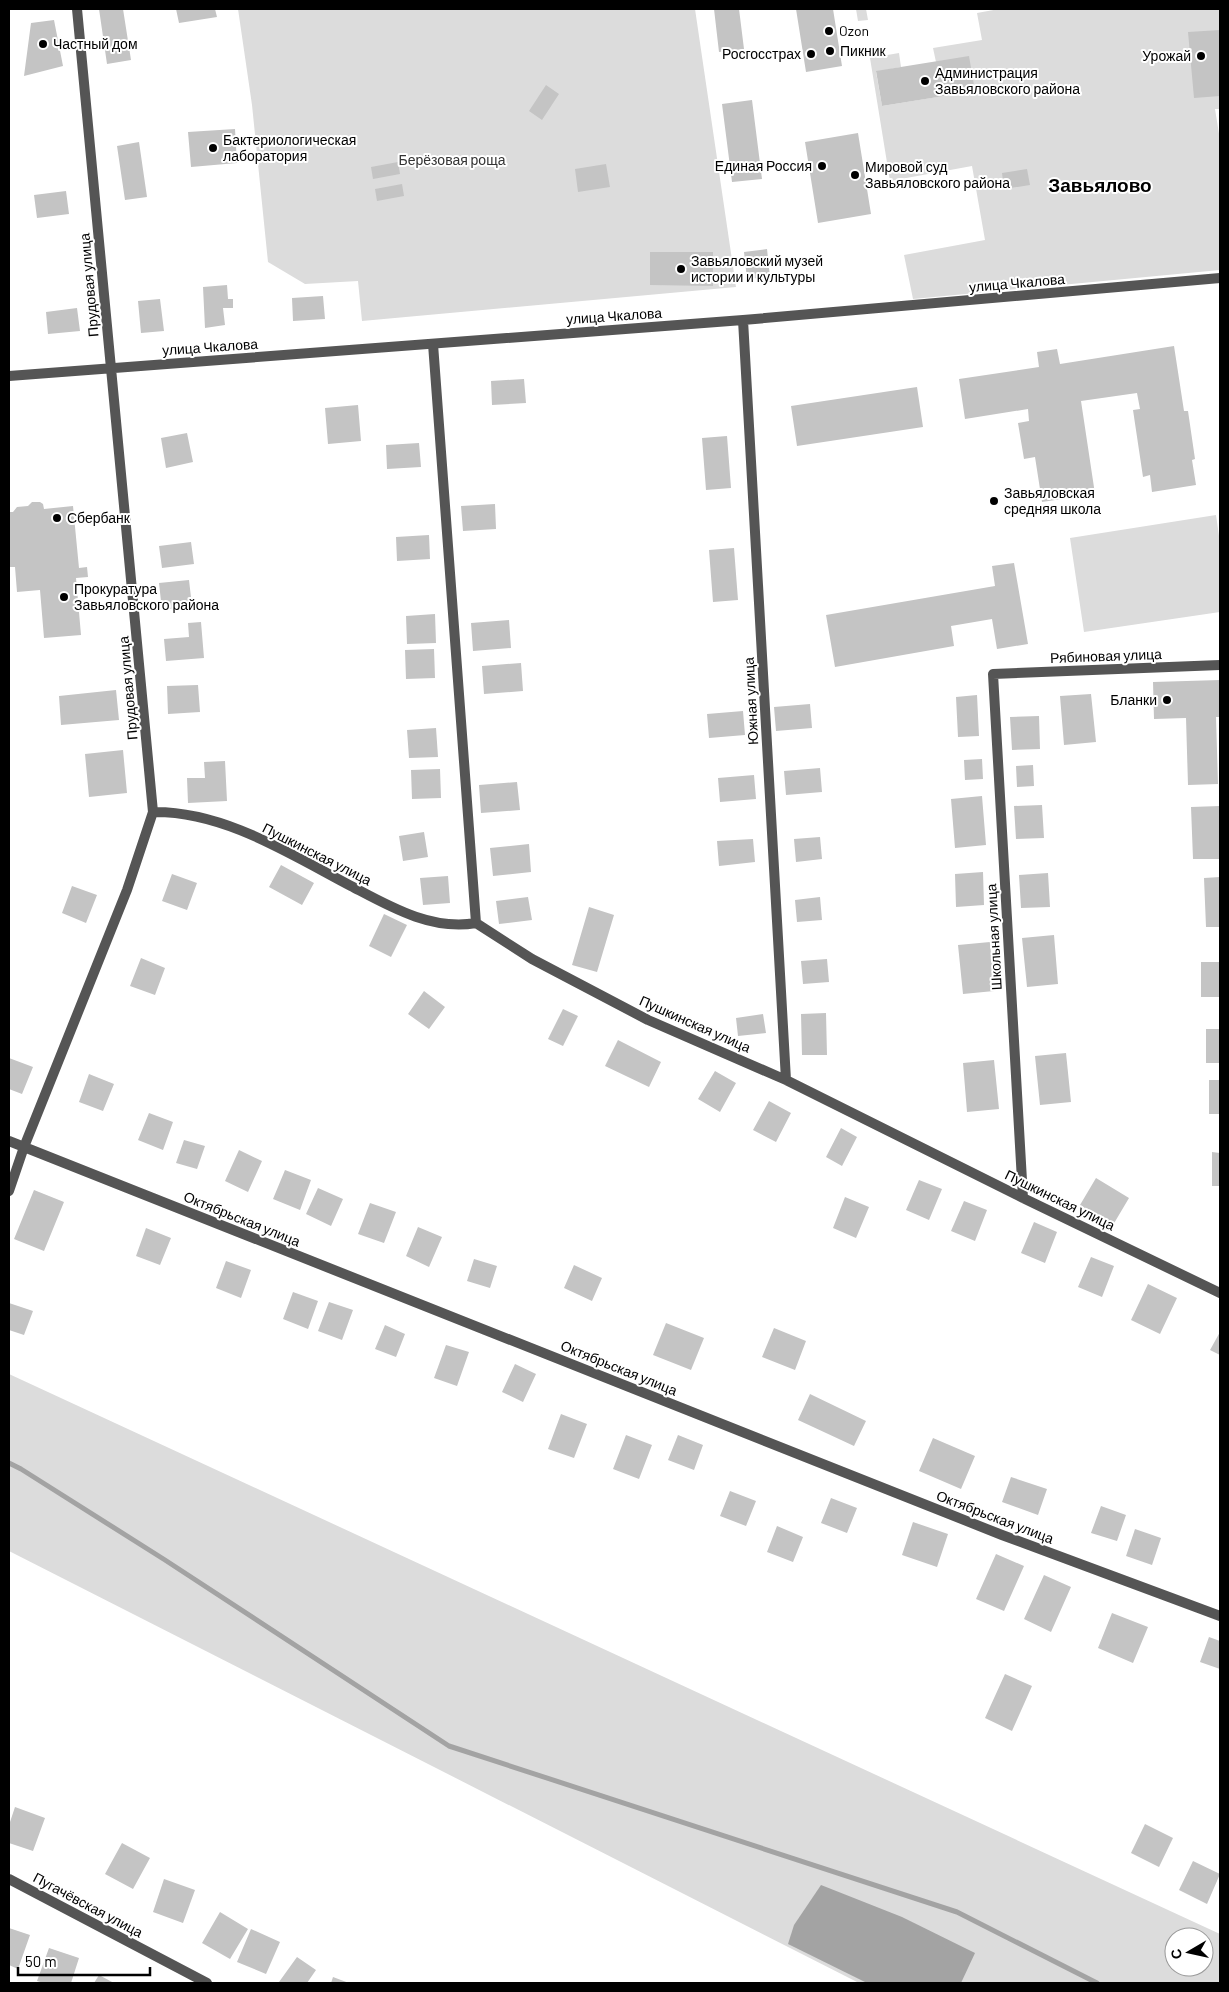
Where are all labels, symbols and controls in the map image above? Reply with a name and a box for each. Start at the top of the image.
place label: Ozon [839,22,869,39]
marker: Ozon [823,25,835,37]
place label: Частный дом [53,35,138,52]
marker: Частный дом [37,38,49,50]
place label: Пикник [840,42,887,59]
place label: Росгосстрах [722,45,801,62]
marker: Пикник [824,45,836,57]
place label: Урожай [1142,47,1191,64]
marker: Росгосстрах [805,48,817,60]
marker: Урожай [1195,50,1207,62]
place label: Администрация Завьяловского района [935,64,1080,97]
marker: Администрация Завьяловского района [919,75,931,87]
place label: Бактериологическая лаборатория [223,131,356,164]
marker: Бактериологическая лаборатория [207,142,219,154]
park label: Берёзовая роща [399,151,506,168]
place label: Единая Россия [715,157,812,174]
place label: Мировой суд Завьяловского района [865,158,1010,191]
marker: Единая Россия [816,160,828,172]
marker: Мировой суд Завьяловского района [849,169,861,181]
district label: Завьялово [1048,173,1152,196]
street label: Прудовая улица [75,232,102,338]
place label: Завьяловский музей истории и культуры [691,252,823,285]
marker: Завьяловский музей истории и культуры [675,263,687,275]
street label: улица Чкалова [968,270,1066,295]
street label: улица Чкалова [565,304,663,327]
street label: улица Чкалова [161,335,259,358]
place label: Завьяловская средняя школа [1004,484,1101,517]
marker: Завьяловская средняя школа [988,495,1000,507]
place label: Сбербанк [67,509,131,526]
marker: Сбербанк [51,512,63,524]
place label: Прокуратура Завьяловского района [74,580,219,613]
marker: Прокуратура Завьяловского района [58,591,70,603]
street label: Прудовая улица [114,635,141,741]
street label: Рябиновая улица [1050,645,1162,666]
street label: Южная улица [740,656,761,745]
place label: Бланки [1110,691,1157,708]
marker: Бланки [1161,694,1173,706]
street label: Пушкинская улица [260,819,375,888]
street label: Школьная улица [982,883,1005,991]
street label: Пушкинская улица [637,991,754,1056]
street label: Пушкинская улица [1003,1166,1118,1234]
street label: Октябрьская улица [181,1187,303,1250]
street label: Октябрьская улица [558,1336,680,1399]
street label: Октябрьская улица [934,1486,1056,1547]
street label: Пугачёвская улица [30,1868,146,1941]
north arrow [1164,1927,1214,1977]
scale bar [18,1944,150,1976]
text: С [1166,1948,1185,1960]
text: 50 m [25,1952,57,1970]

